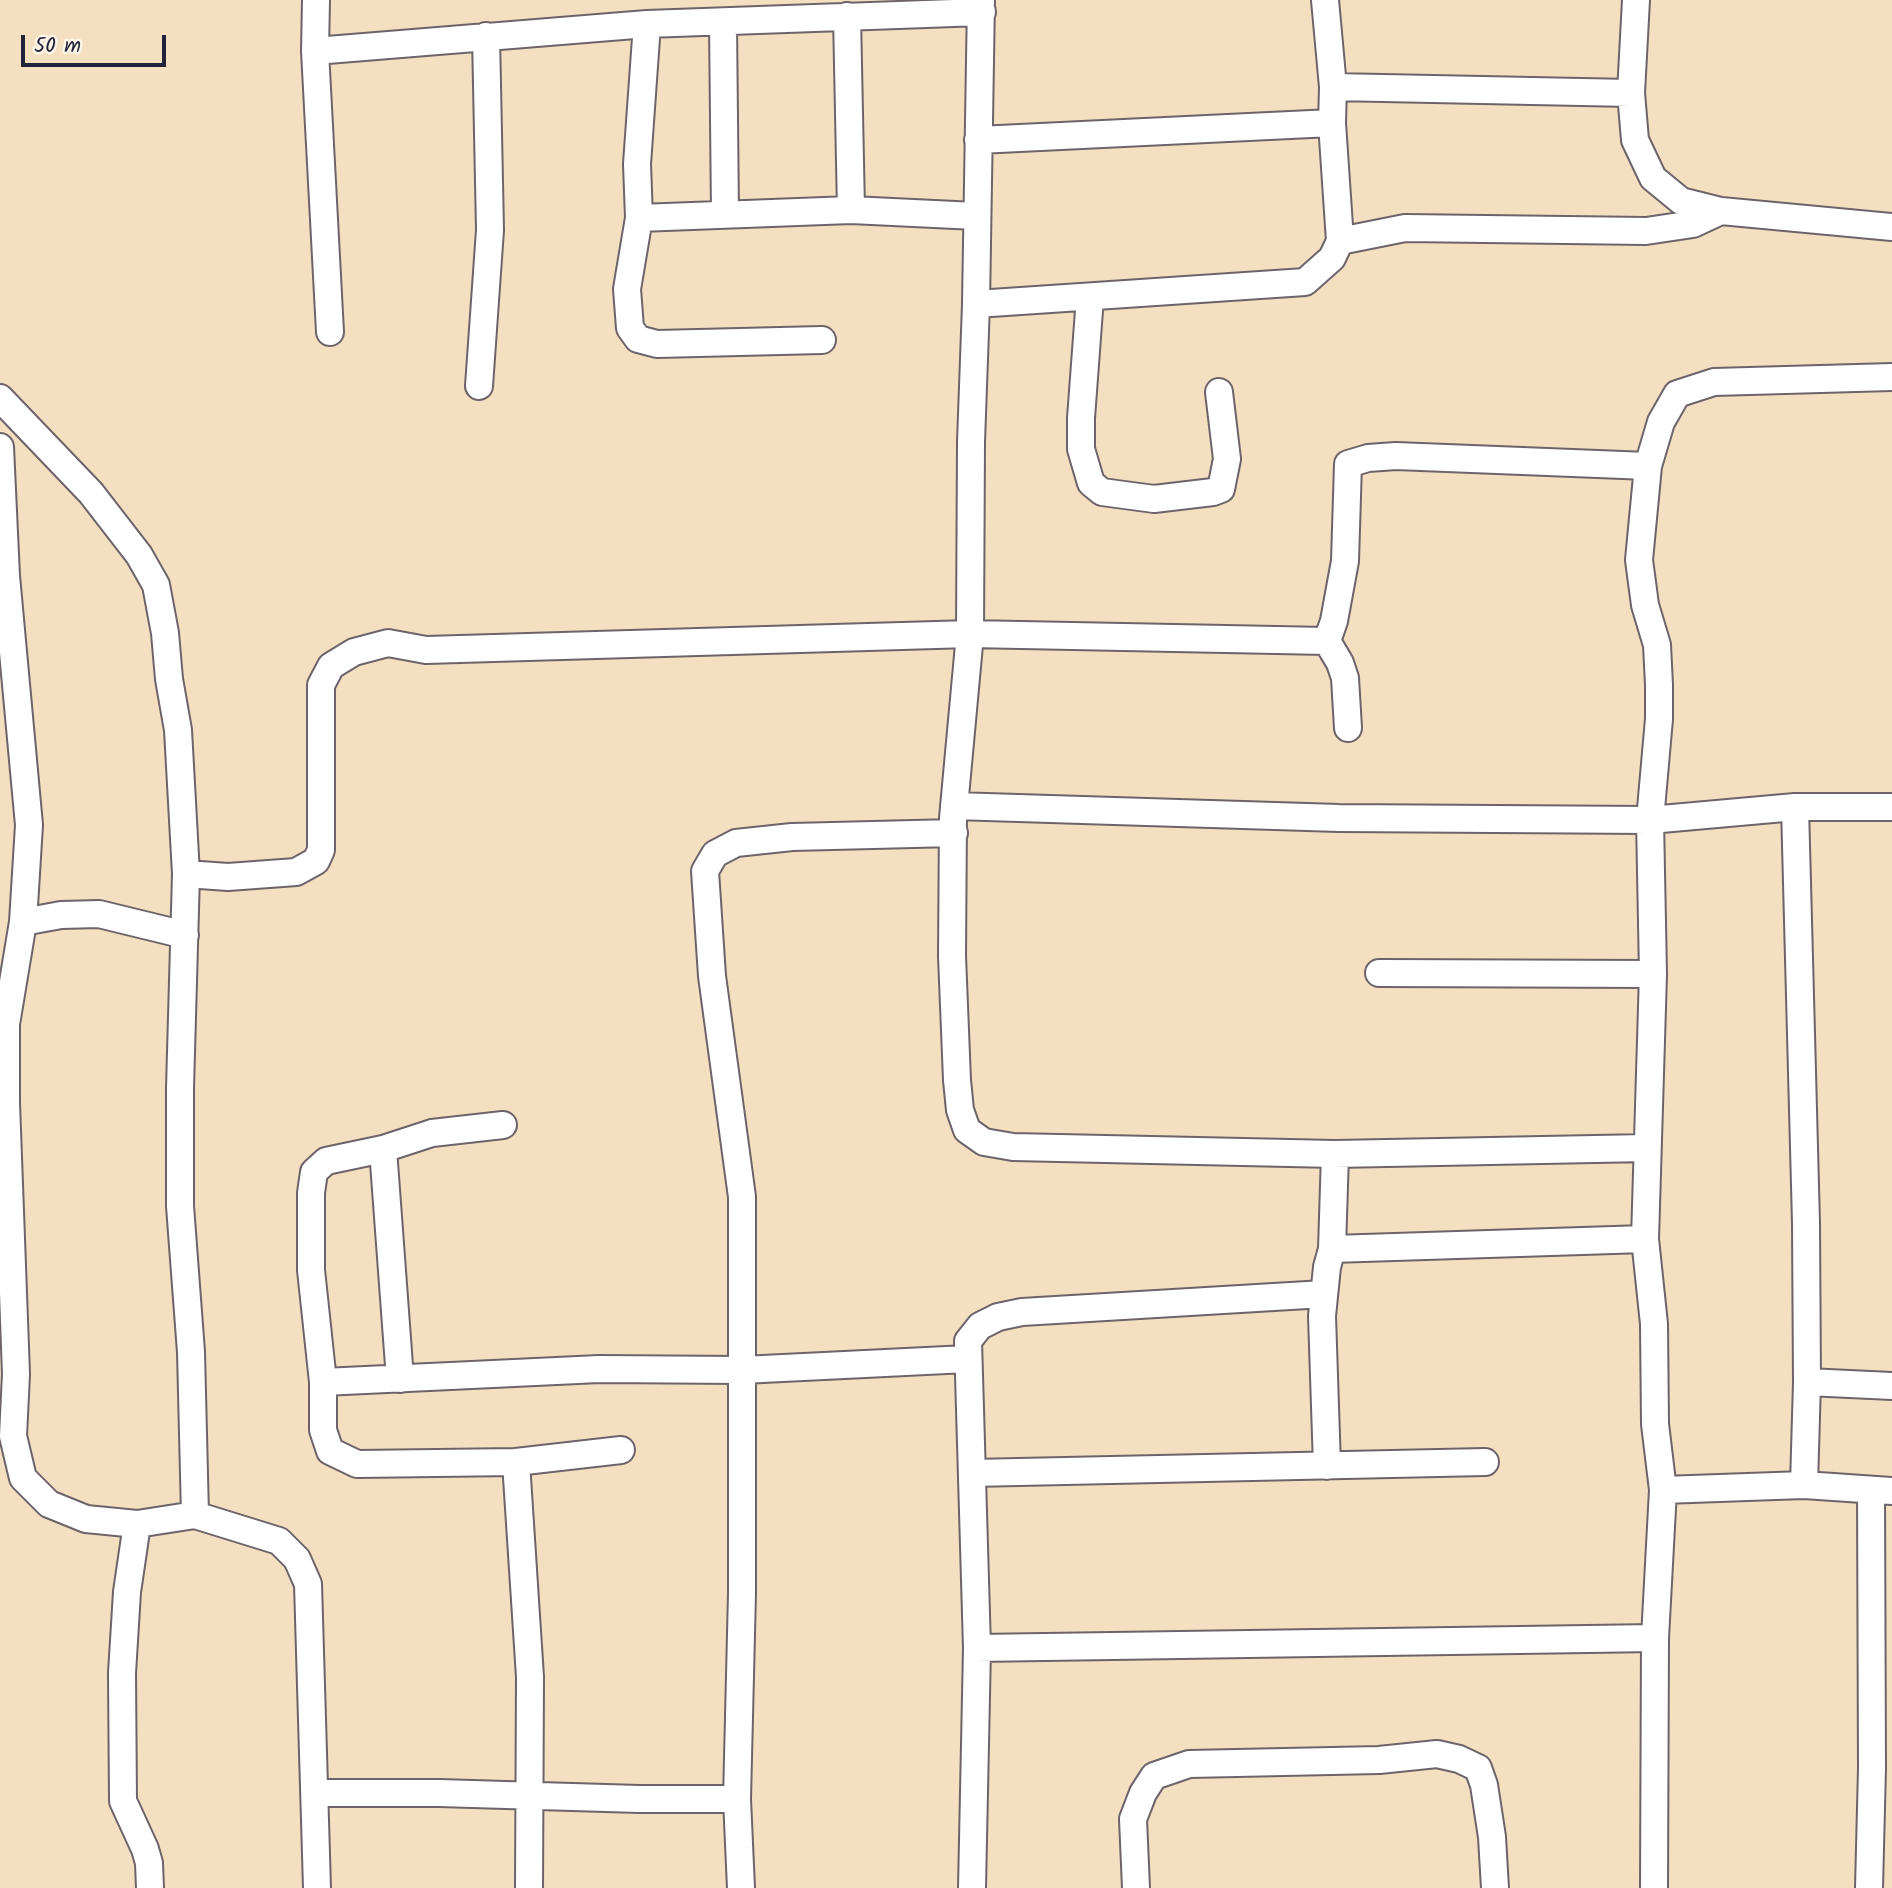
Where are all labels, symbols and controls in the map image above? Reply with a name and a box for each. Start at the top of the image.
scale bar [24,21,170,65]
text: 50 m [34,30,81,63]

